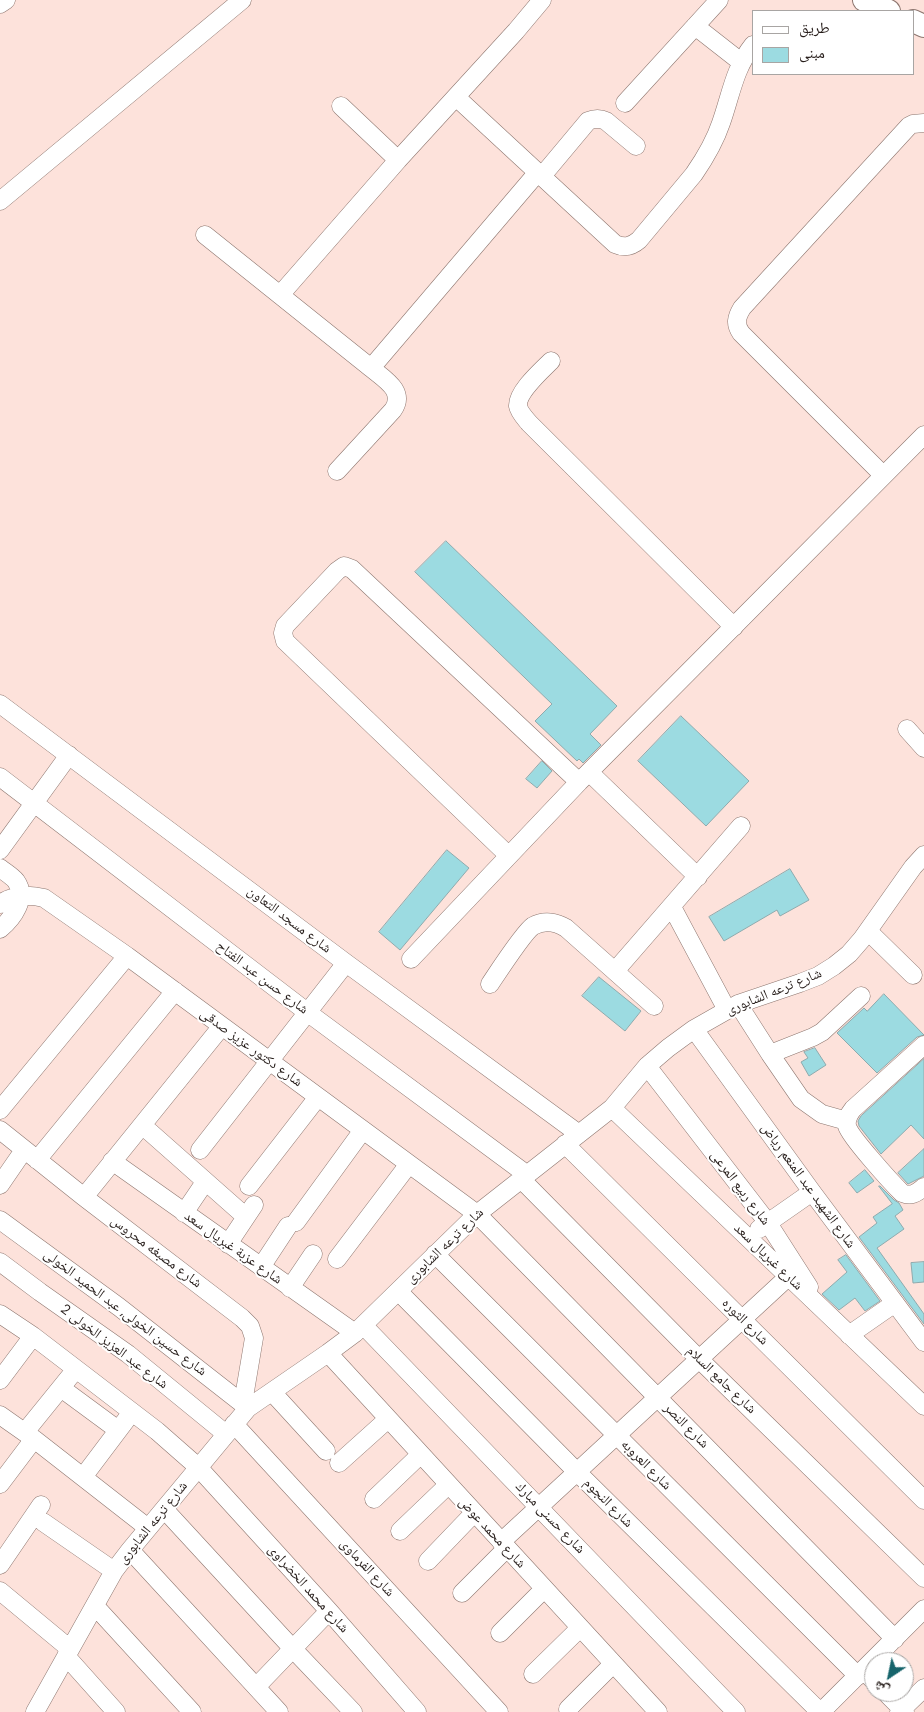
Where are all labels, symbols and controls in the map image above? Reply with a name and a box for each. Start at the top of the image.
legend [752,10,914,75]
text: طريق [799,18,830,38]
text: مبنى [799,43,825,63]
street label: شارع مسجد التعاون [244,883,334,957]
street label: شارع حسن عبد الفتاح [213,938,311,1018]
street label: شارع ترعه الشابورى [724,965,824,1019]
street label: شارع دكتور عزيز صدقى [196,1005,306,1091]
street label: شارع الشهيد عبد المنعم رياض [757,1120,859,1252]
street label: شارع ربيع المرعى [706,1147,774,1229]
street label: شارع ترعه الشابورى [403,1205,487,1287]
street label: شارع عزبة غبريال سعد [181,1208,285,1288]
street label: شارع مصبغه محروس [107,1212,205,1292]
street label: شارع غبريال سعد [730,1220,806,1294]
street label: شارع حسين الخولى, عبد الحميد الخولى [40,1246,210,1380]
street label: شارع الثوره [718,1295,772,1349]
street label: شارع عبد العزيز الخولى 2 [57,1301,171,1393]
street label: شارع جامع السلام [683,1343,759,1417]
street label: شارع النصر [660,1400,712,1452]
street label: شارع العروبه [617,1436,675,1494]
street label: شارع النجوم [580,1475,636,1531]
street label: شارع ترعه الشابورى [115,1478,191,1568]
street label: شارع حسنى مبارك [512,1479,588,1557]
street label: شارع محمد عوض [455,1494,529,1572]
street label: شارع الفرماوى [336,1536,398,1600]
street label: شارع محمد الخضراوى [264,1541,352,1637]
north arrow [864,1652,914,1702]
text: ش [870,1677,892,1700]

